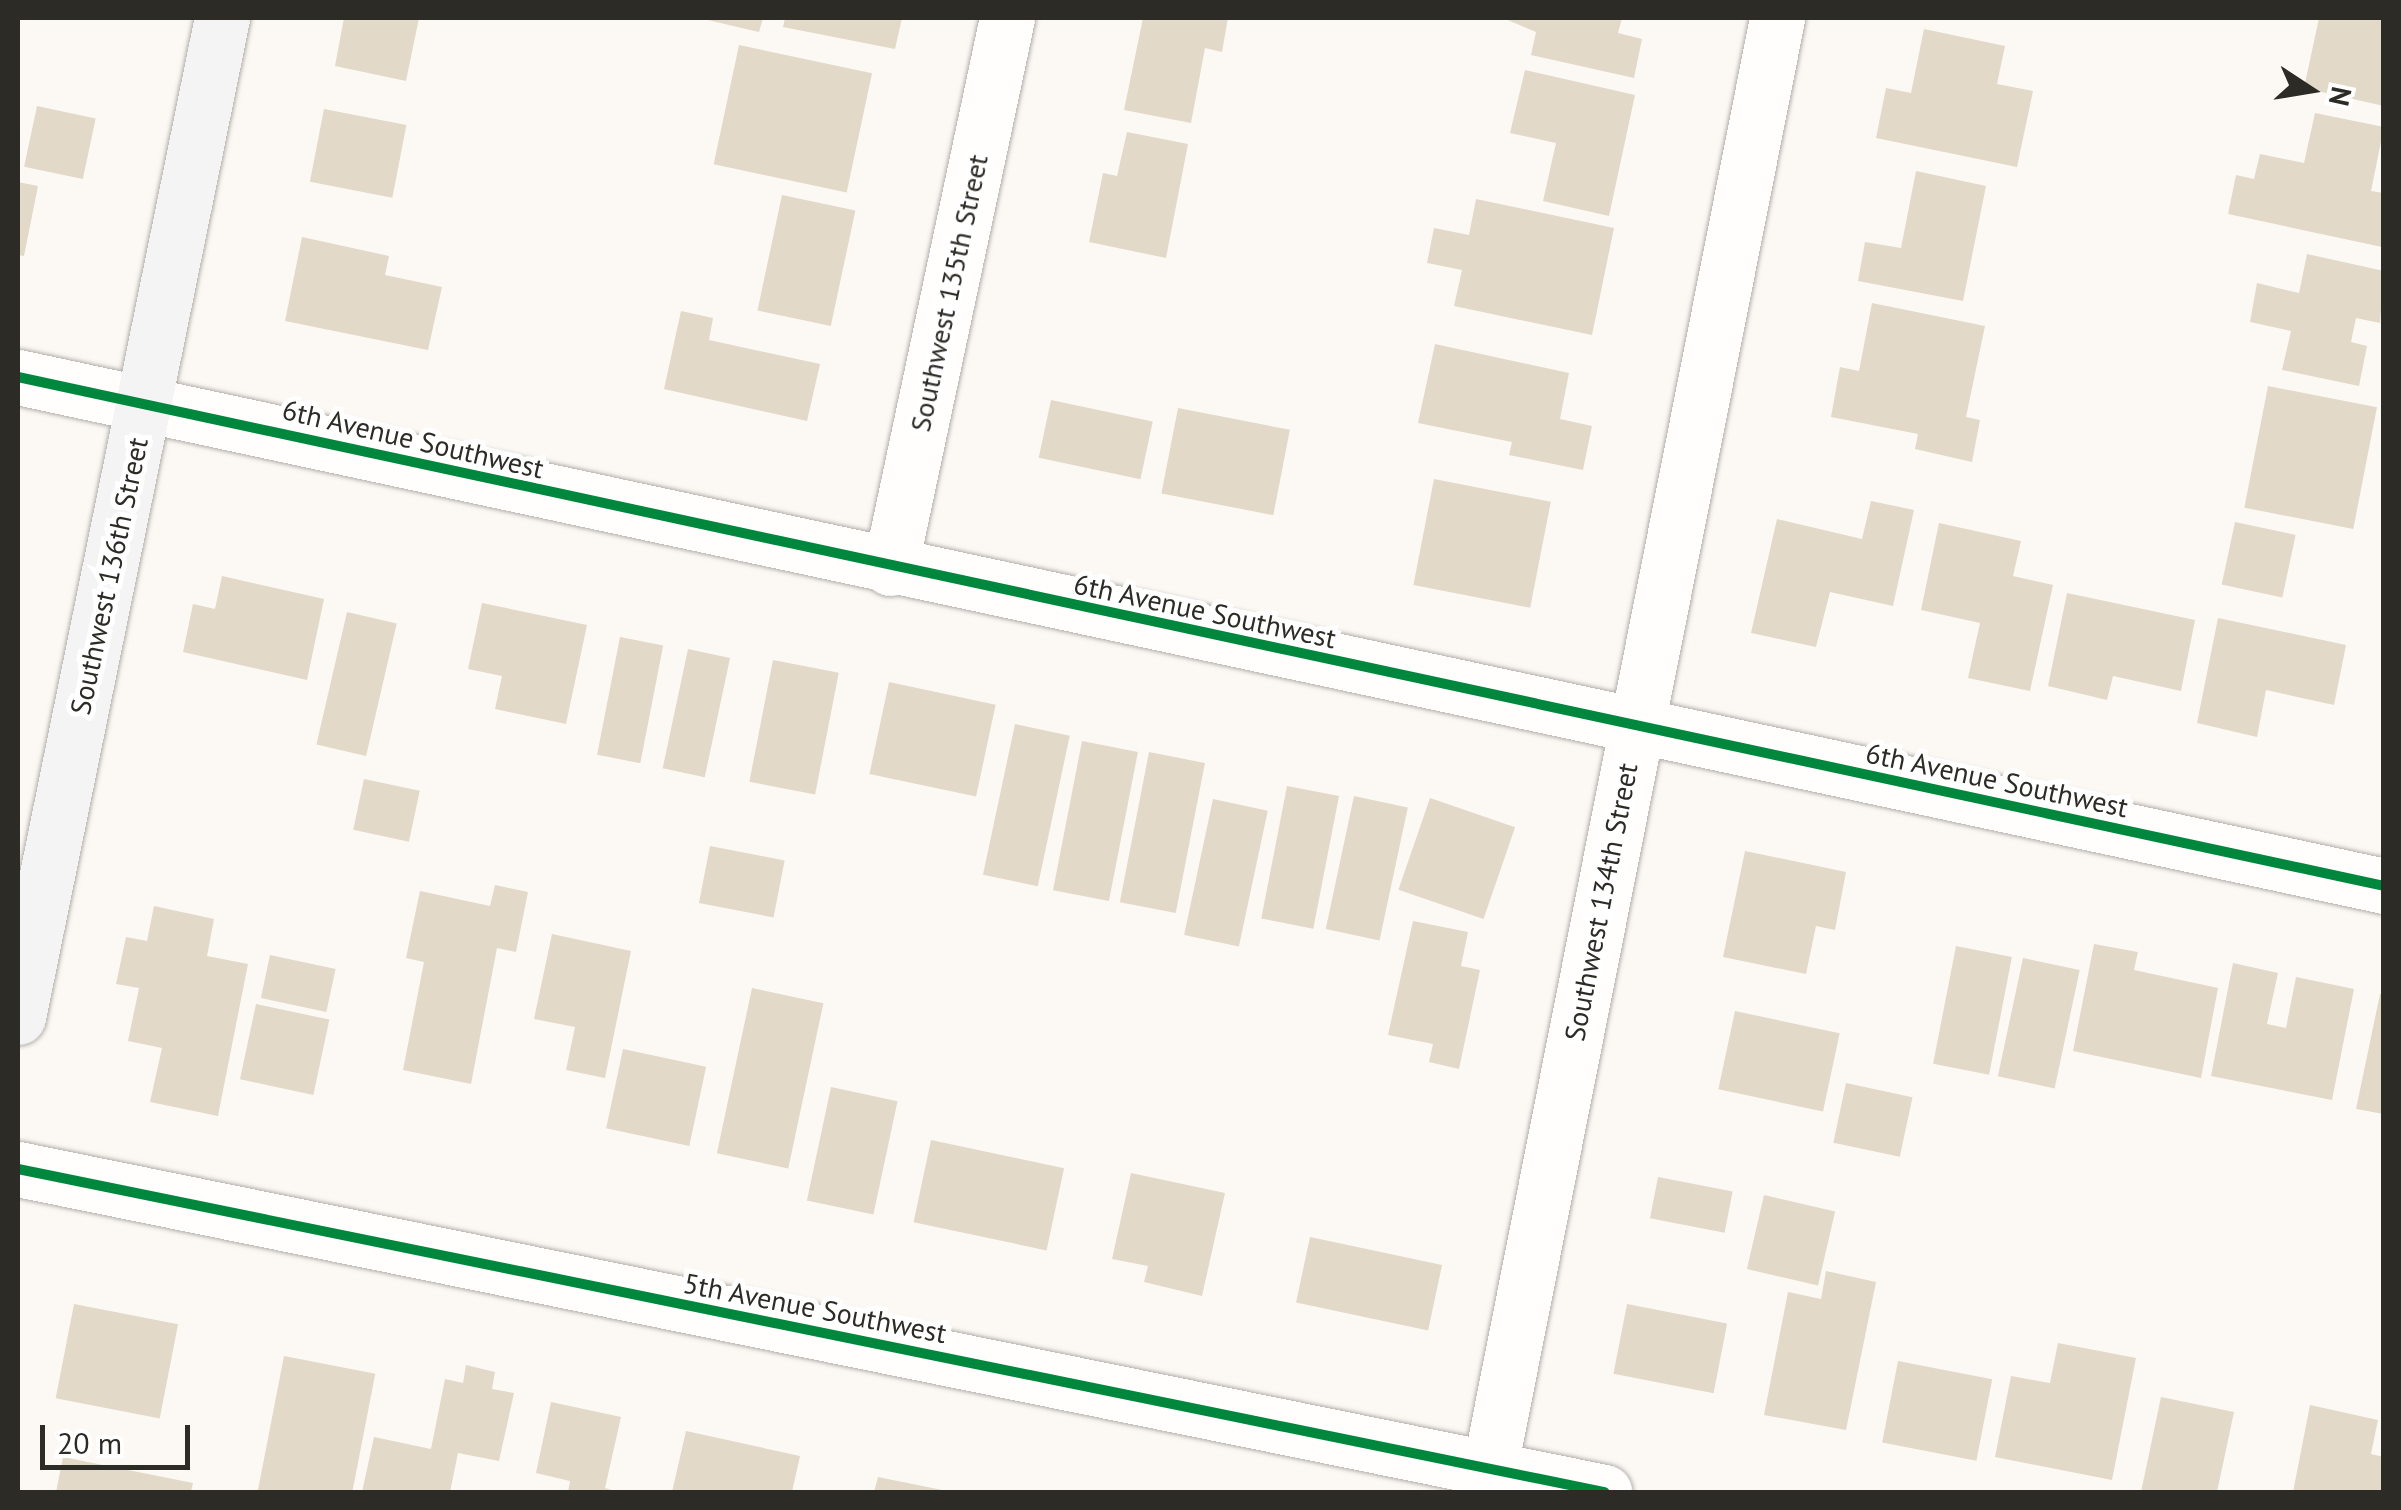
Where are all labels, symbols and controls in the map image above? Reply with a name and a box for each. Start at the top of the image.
north arrow [2261,40,2361,140]
text: N [2321,83,2361,109]
street label: Southwest 135th Street [903,151,995,435]
street label: 6th Avenue Southwest [279,392,547,486]
street label: Southwest 136th Street [63,434,155,718]
street label: 6th Avenue Southwest [1070,567,1340,655]
street label: 6th Avenue Southwest [1862,736,2132,824]
street label: Southwest 134th Street [1558,760,1644,1044]
street label: 5th Avenue Southwest [680,1266,950,1350]
scale bar [45,1405,195,1467]
text: 20 m [57,1423,122,1462]

